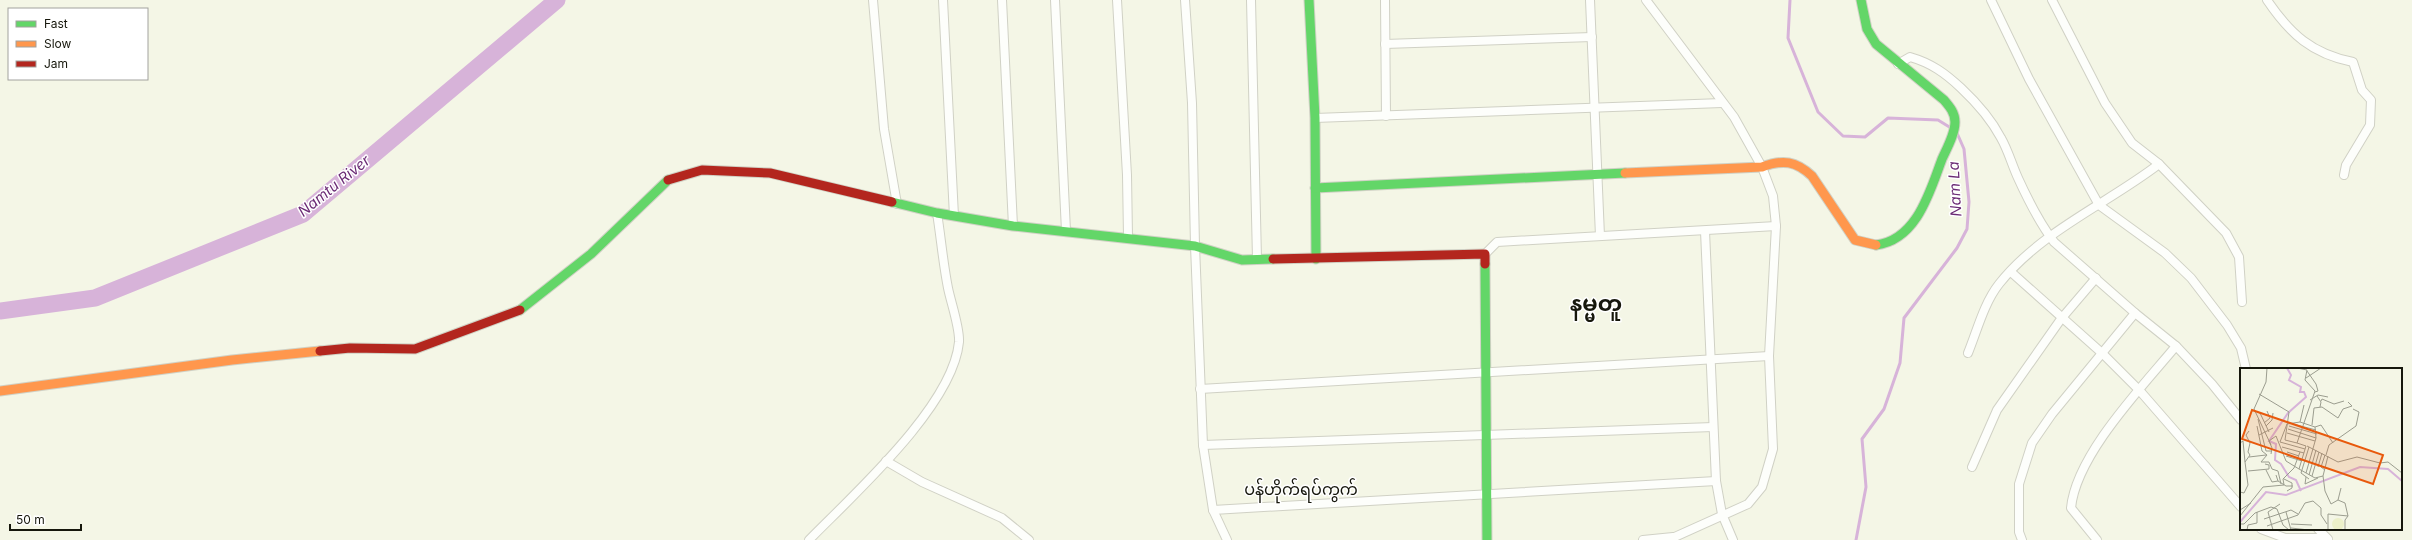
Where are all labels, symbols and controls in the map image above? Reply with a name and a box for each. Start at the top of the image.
legend [8,8,148,80]
text: Fast [44,16,68,31]
text: Slow [44,36,72,51]
text: Jam [44,56,68,71]
water label: Namtu River [294,151,374,220]
water label: Nam La [1944,161,1965,217]
district label: နမ္မတူ [1570,290,1622,322]
inset map [2240,368,2402,530]
district label: ပန်ဟိုက်ရပ်ကွက် [1244,478,1358,504]
scale bar [10,506,81,532]
text: 50 m [16,512,45,527]

